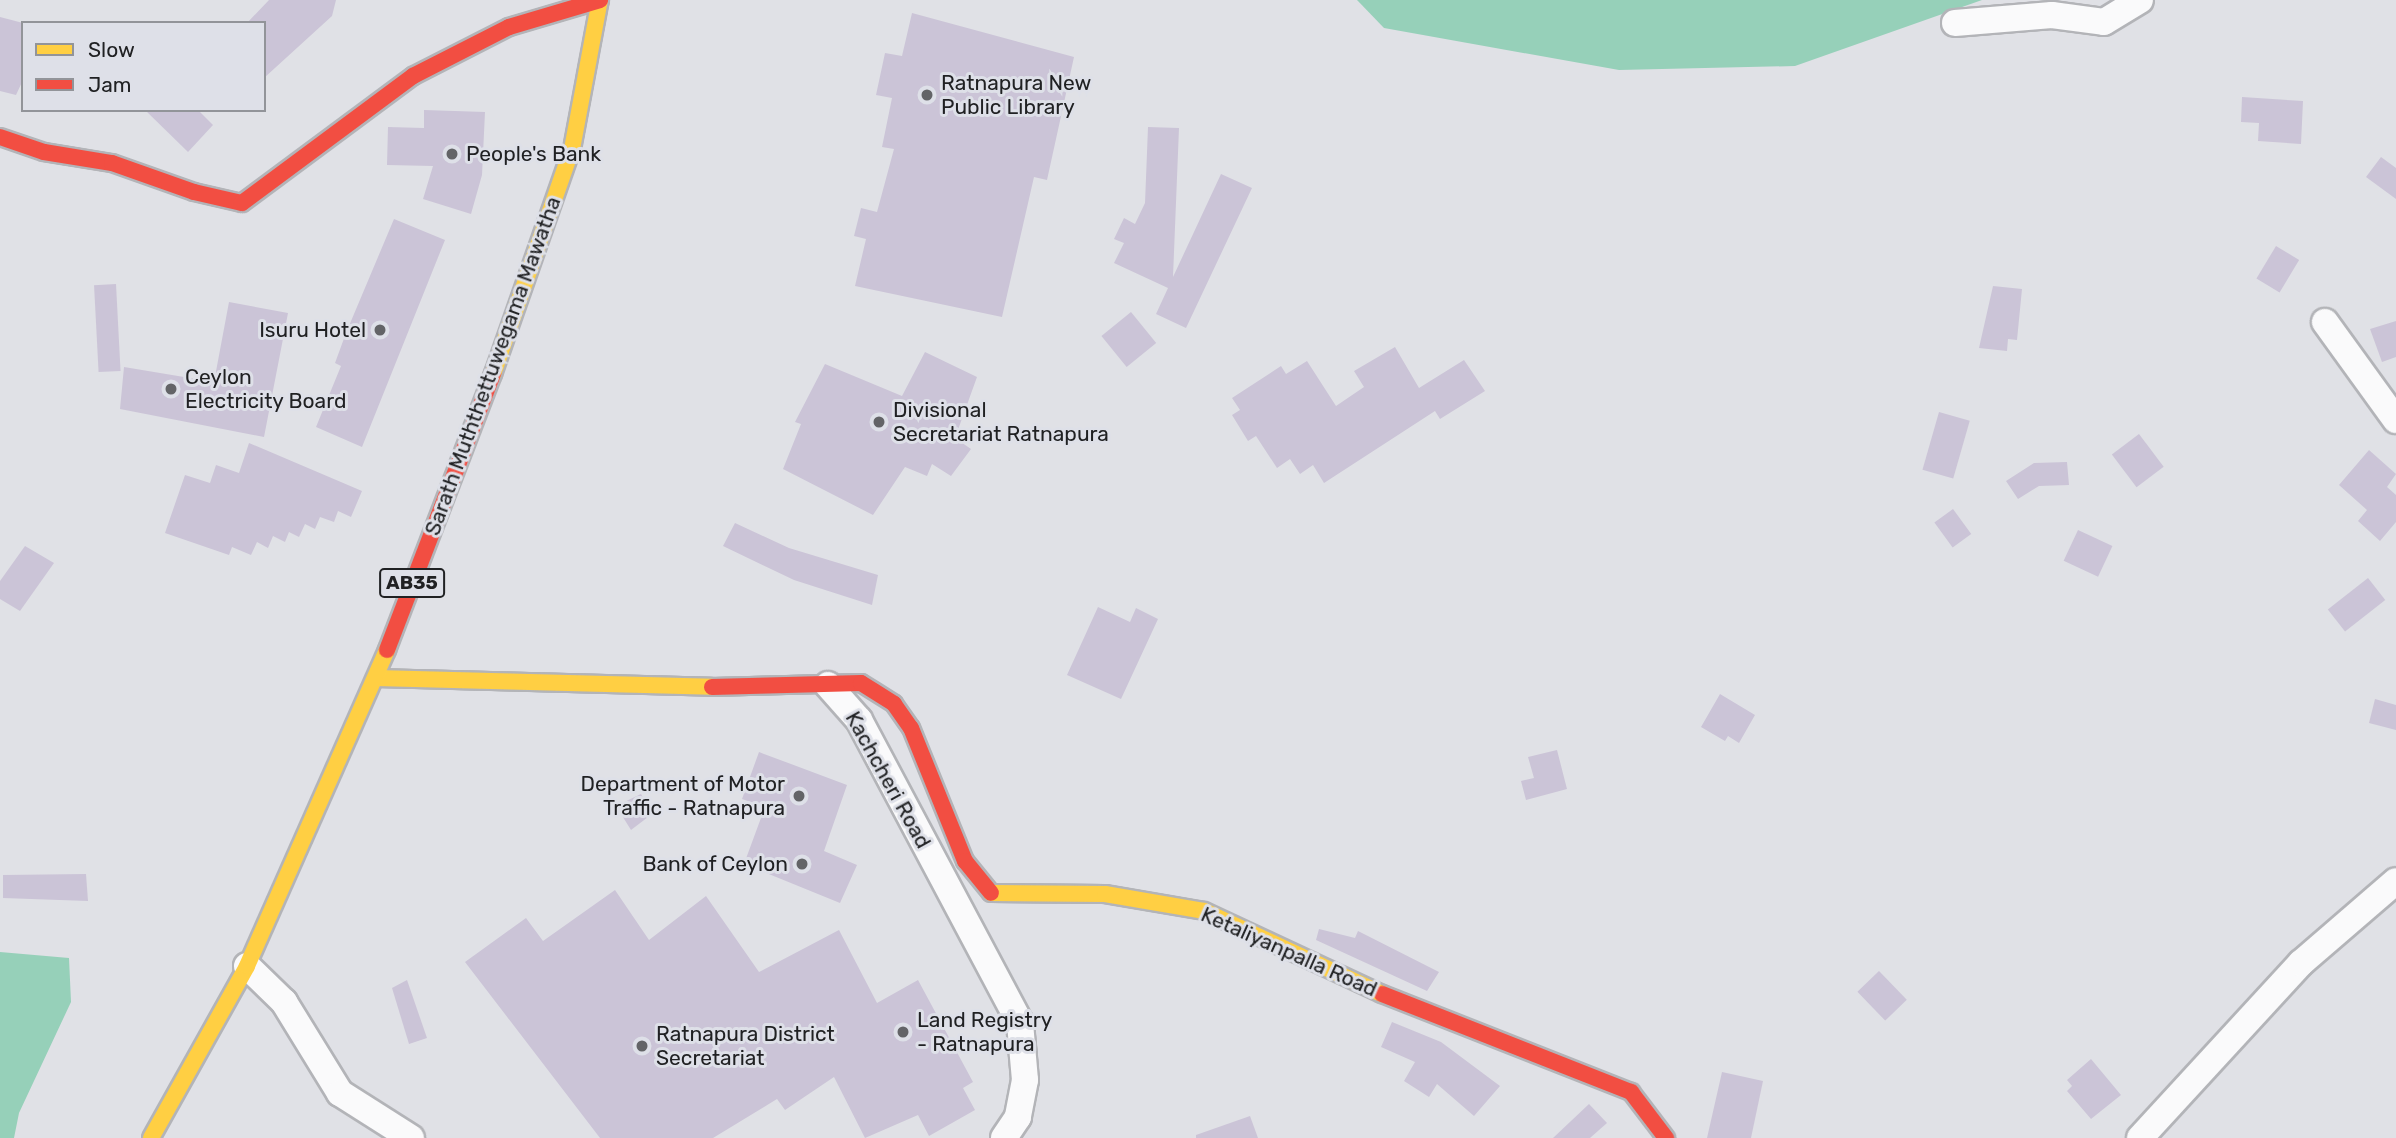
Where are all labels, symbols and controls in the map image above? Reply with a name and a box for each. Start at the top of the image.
legend [21,21,266,112]
text: Slow [88,37,135,62]
place label: Ratnapura New Public Library [941,70,1091,120]
text: Jam [88,72,132,97]
marker: Ratnapura New Public Library [919,87,935,103]
place label: People's Bank [466,141,601,167]
marker: People's Bank [444,146,460,162]
street label: Sarath Muththettuwegama Mawatha [420,193,566,539]
place label: Isuru Hotel [259,317,366,343]
marker: Isuru Hotel [372,322,388,338]
place label: Ceylon Electricity Board [185,364,347,414]
marker: Ceylon Electricity Board [163,381,179,397]
place label: Divisional Secretariat Ratnapura [893,397,1109,447]
marker: Divisional Secretariat Ratnapura [871,414,887,430]
road number: AB35 [379,568,445,598]
street label: Kachcheri Road [840,707,936,853]
place label: Department of Motor Traffic - Ratnapura [580,771,785,821]
marker: Department of Motor Traffic - Ratnapura [791,788,807,804]
place label: Bank of Ceylon [642,851,788,877]
marker: Bank of Ceylon [794,856,810,872]
street label: Ketaliyanpalla Road [1197,902,1381,1002]
place label: Land Registry - Ratnapura [917,1007,1052,1057]
place label: Ratnapura District Secretariat [656,1021,835,1071]
marker: Land Registry - Ratnapura [895,1024,911,1040]
marker: Ratnapura District Secretariat [634,1038,650,1054]

